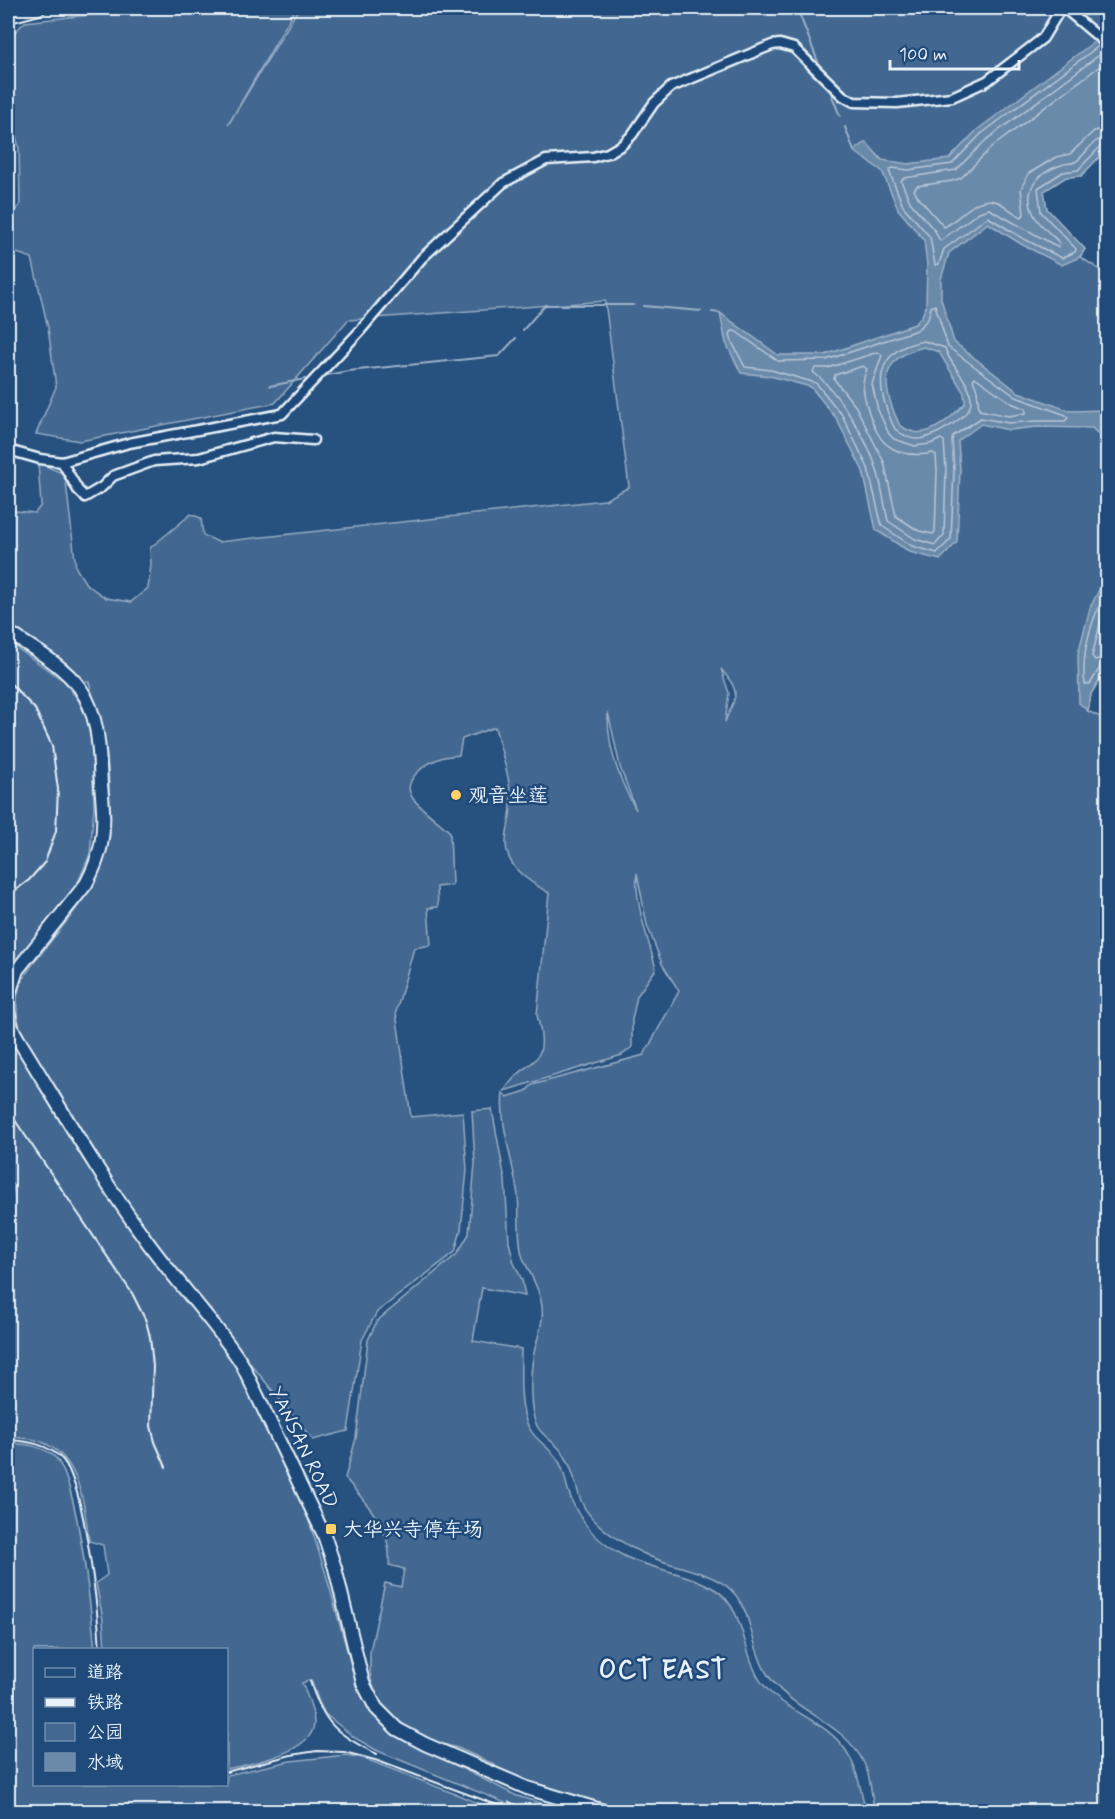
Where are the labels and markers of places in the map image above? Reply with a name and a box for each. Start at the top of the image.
place label: 观音坐莲 [468,783,548,810]
marker: 观音坐莲 [449,788,463,802]
place label: 大华兴寺停车场 [343,1517,483,1544]
marker: 大华兴寺停车场 [324,1522,338,1536]

